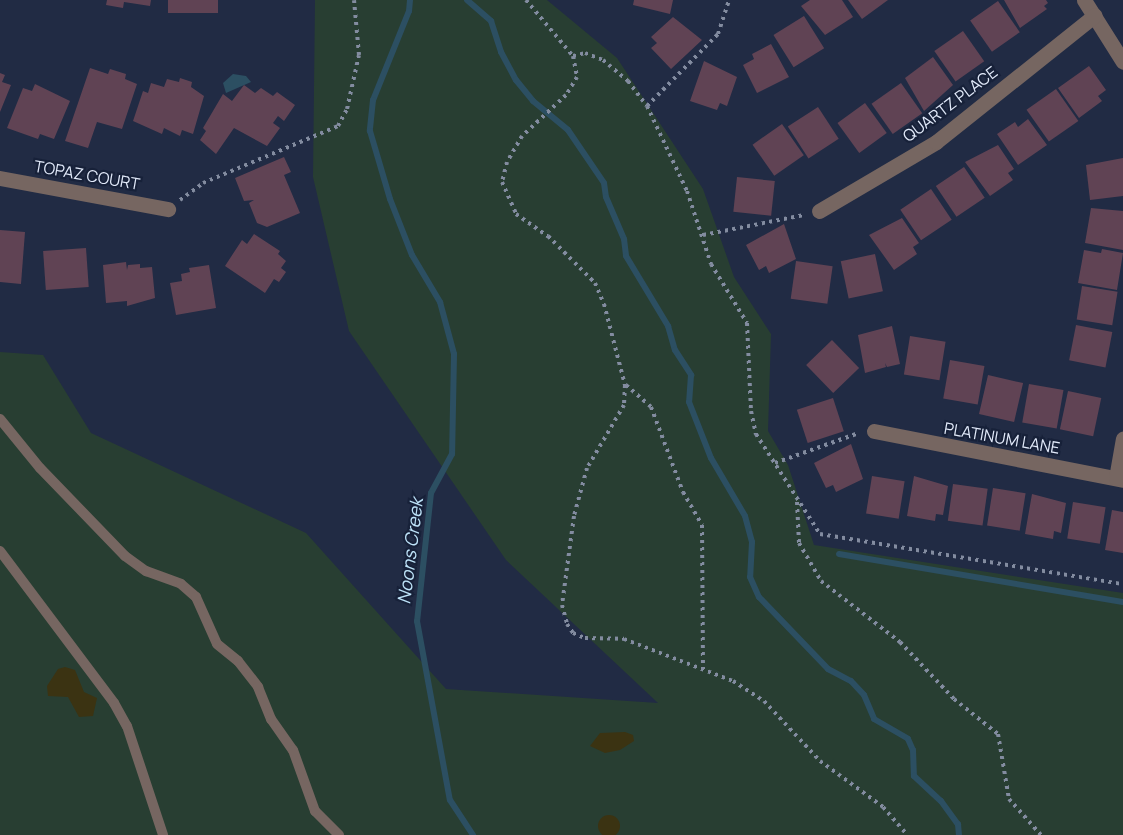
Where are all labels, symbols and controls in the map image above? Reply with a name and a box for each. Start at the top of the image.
street label: QUARTZ PLACE [899,62,1001,146]
street label: TOPAZ COURT [33,156,141,194]
street label: PLATINUM LANE [942,418,1062,458]
water label: Noons Creek [393,497,427,605]

